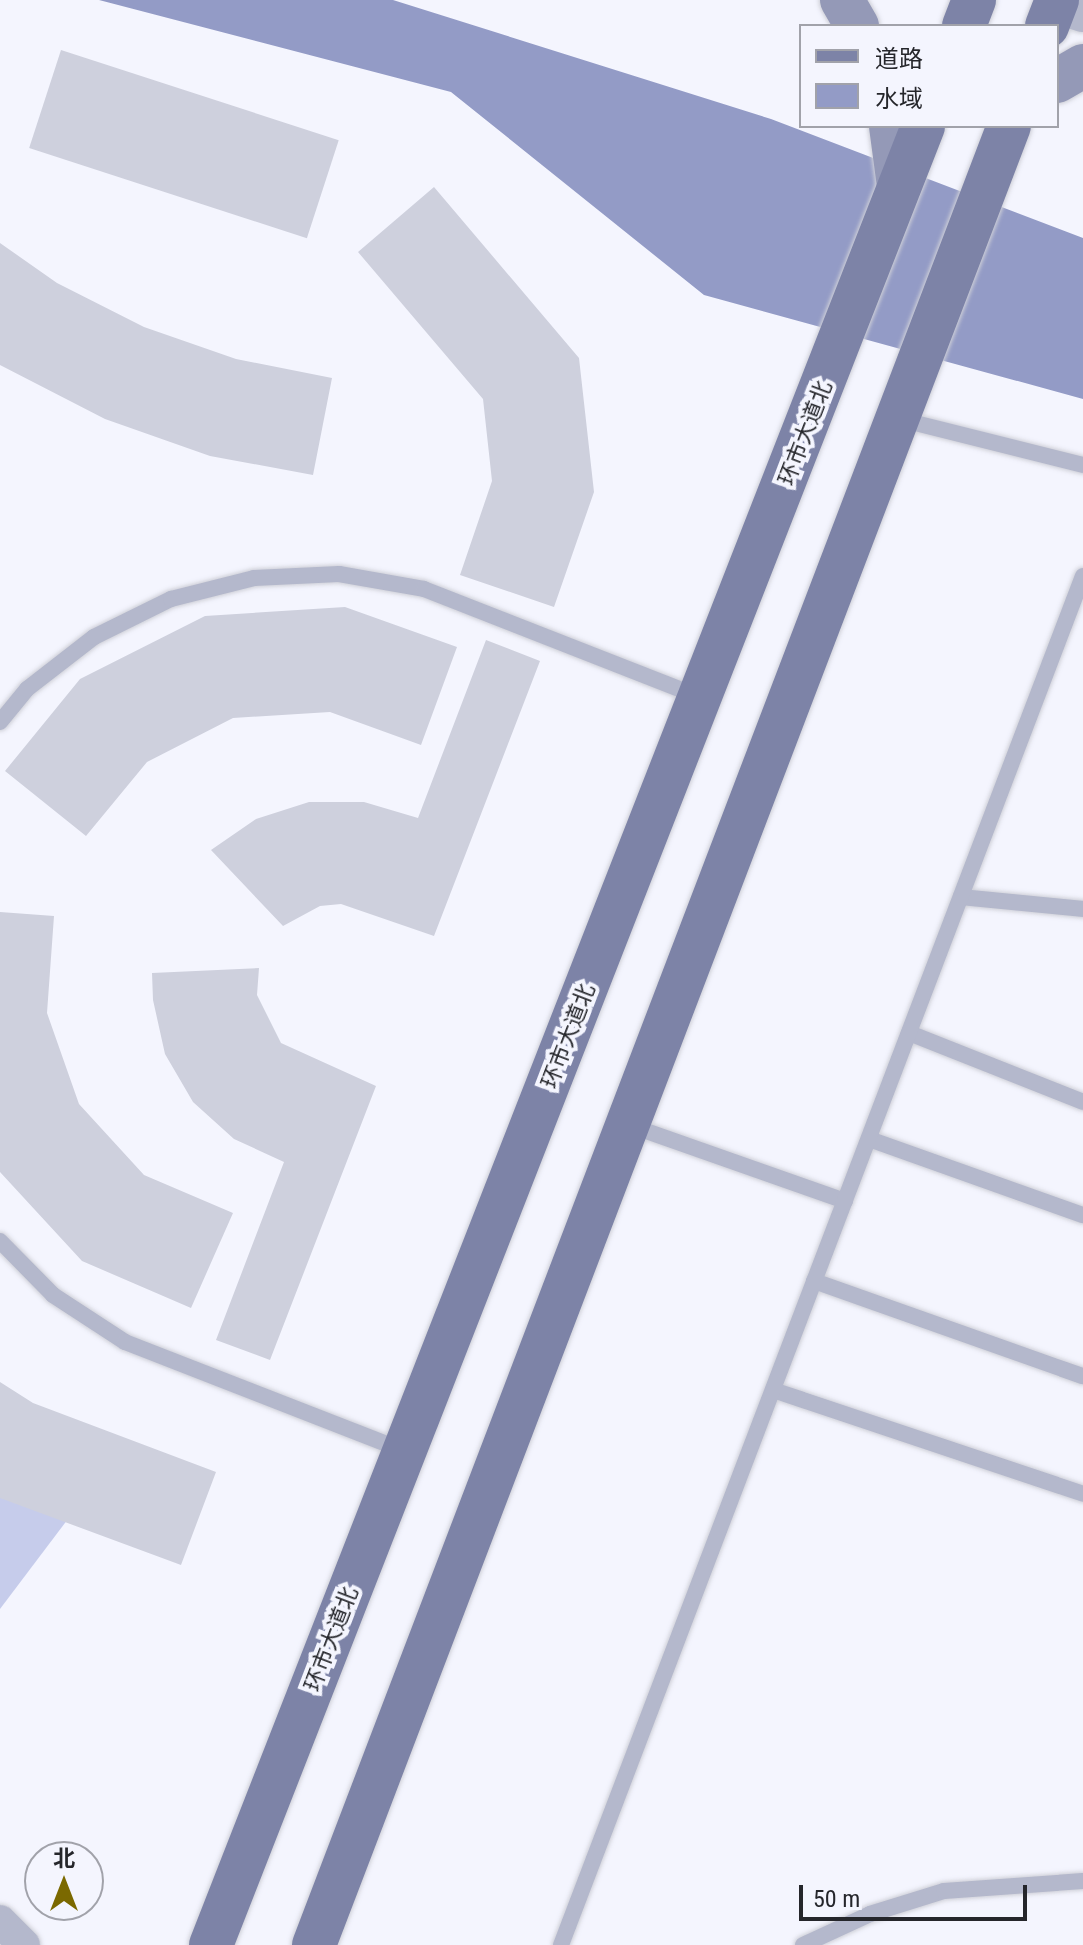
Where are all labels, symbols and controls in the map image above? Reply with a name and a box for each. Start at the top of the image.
legend [799,24,1059,128]
text: 道路 [875,45,923,73]
text: 水域 [875,85,923,113]
street label: 环市大道北 [773,377,837,489]
street label: 环市大道北 [536,980,600,1092]
street label: 环市大道北 [299,1583,363,1695]
north arrow [24,1841,104,1921]
text: 北 [53,1846,75,1871]
scale bar [803,1869,1031,1919]
text: 50 m [813,1885,860,1913]

